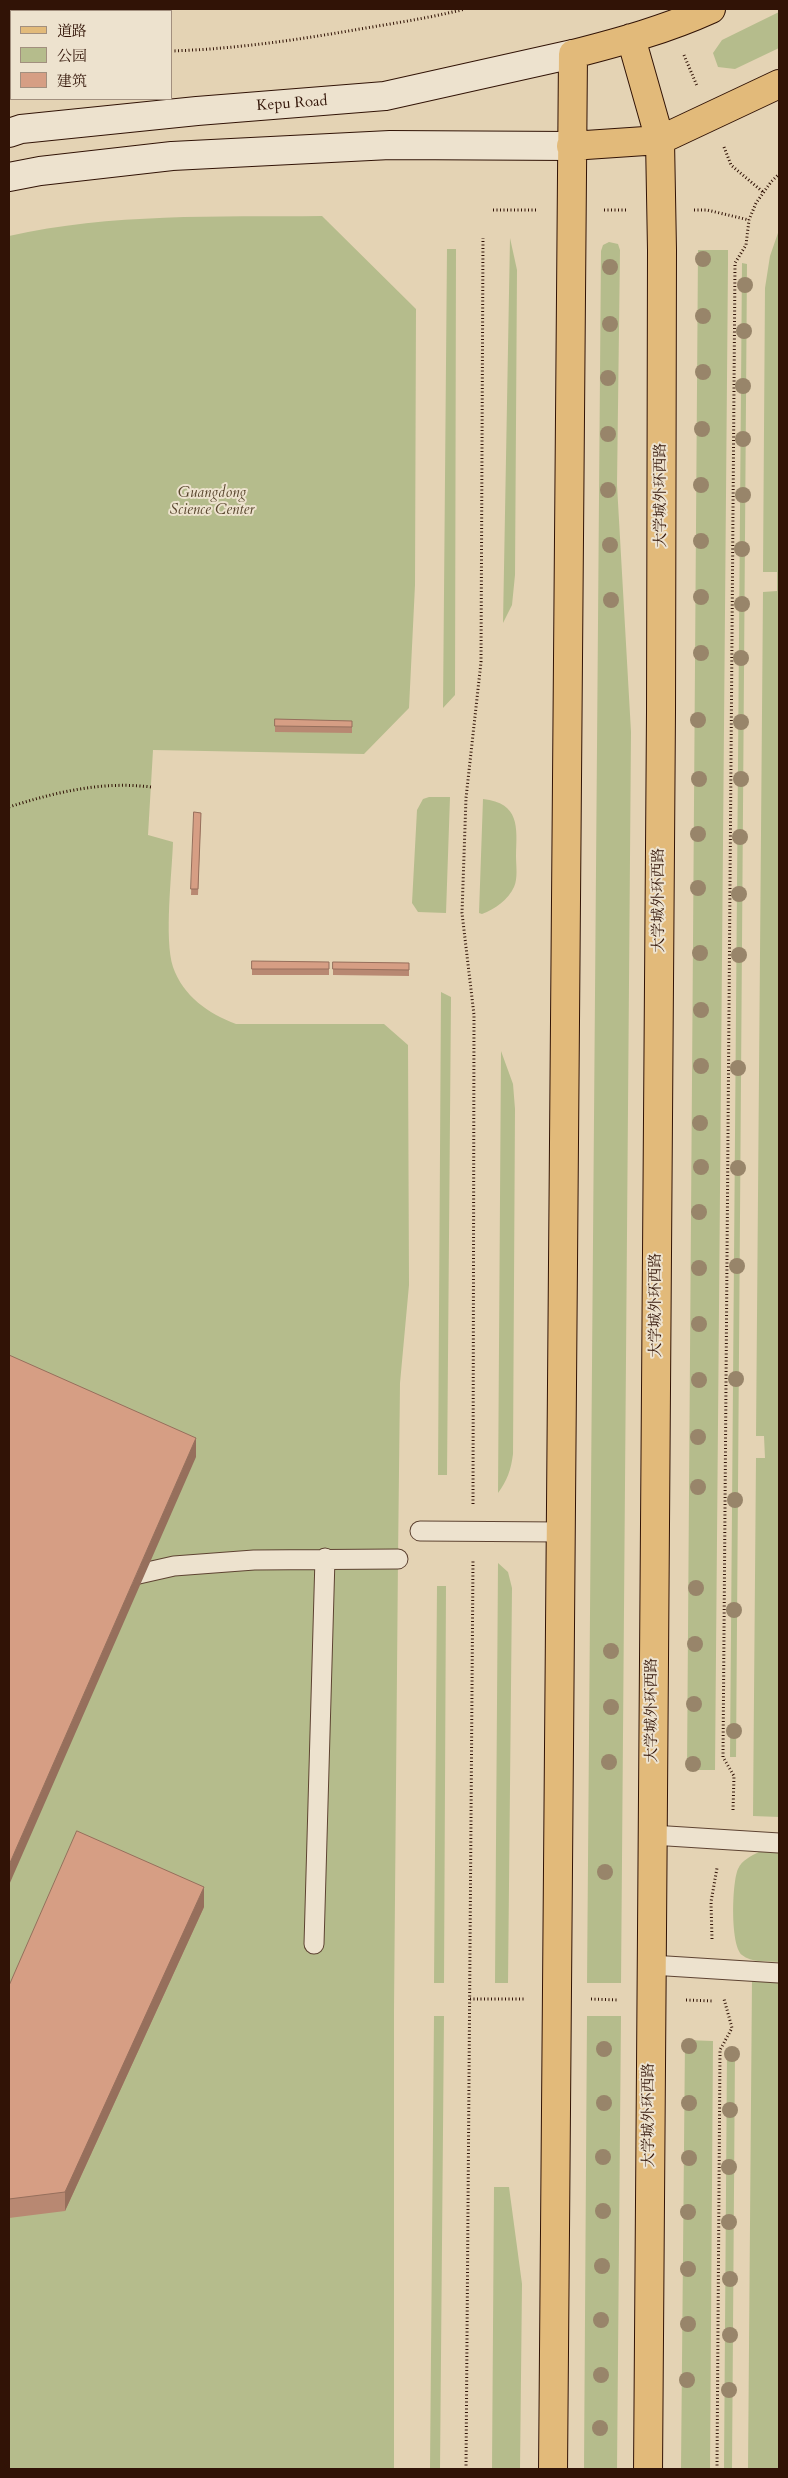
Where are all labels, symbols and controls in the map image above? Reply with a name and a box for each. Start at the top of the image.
legend [10,10,172,100]
text: 道路 [57,21,87,41]
text: 公园 [57,46,87,66]
text: 建筑 [57,71,87,91]
street label: Kepu Road [256,93,328,115]
street label: 大学城外环西路 [653,443,671,547]
park label: Guangdong Science Center [170,485,254,520]
street label: 大学城外环西路 [651,848,669,952]
street label: 大学城外环西路 [648,1253,666,1357]
street label: 大学城外环西路 [644,1658,662,1762]
street label: 大学城外环西路 [641,2063,659,2167]

